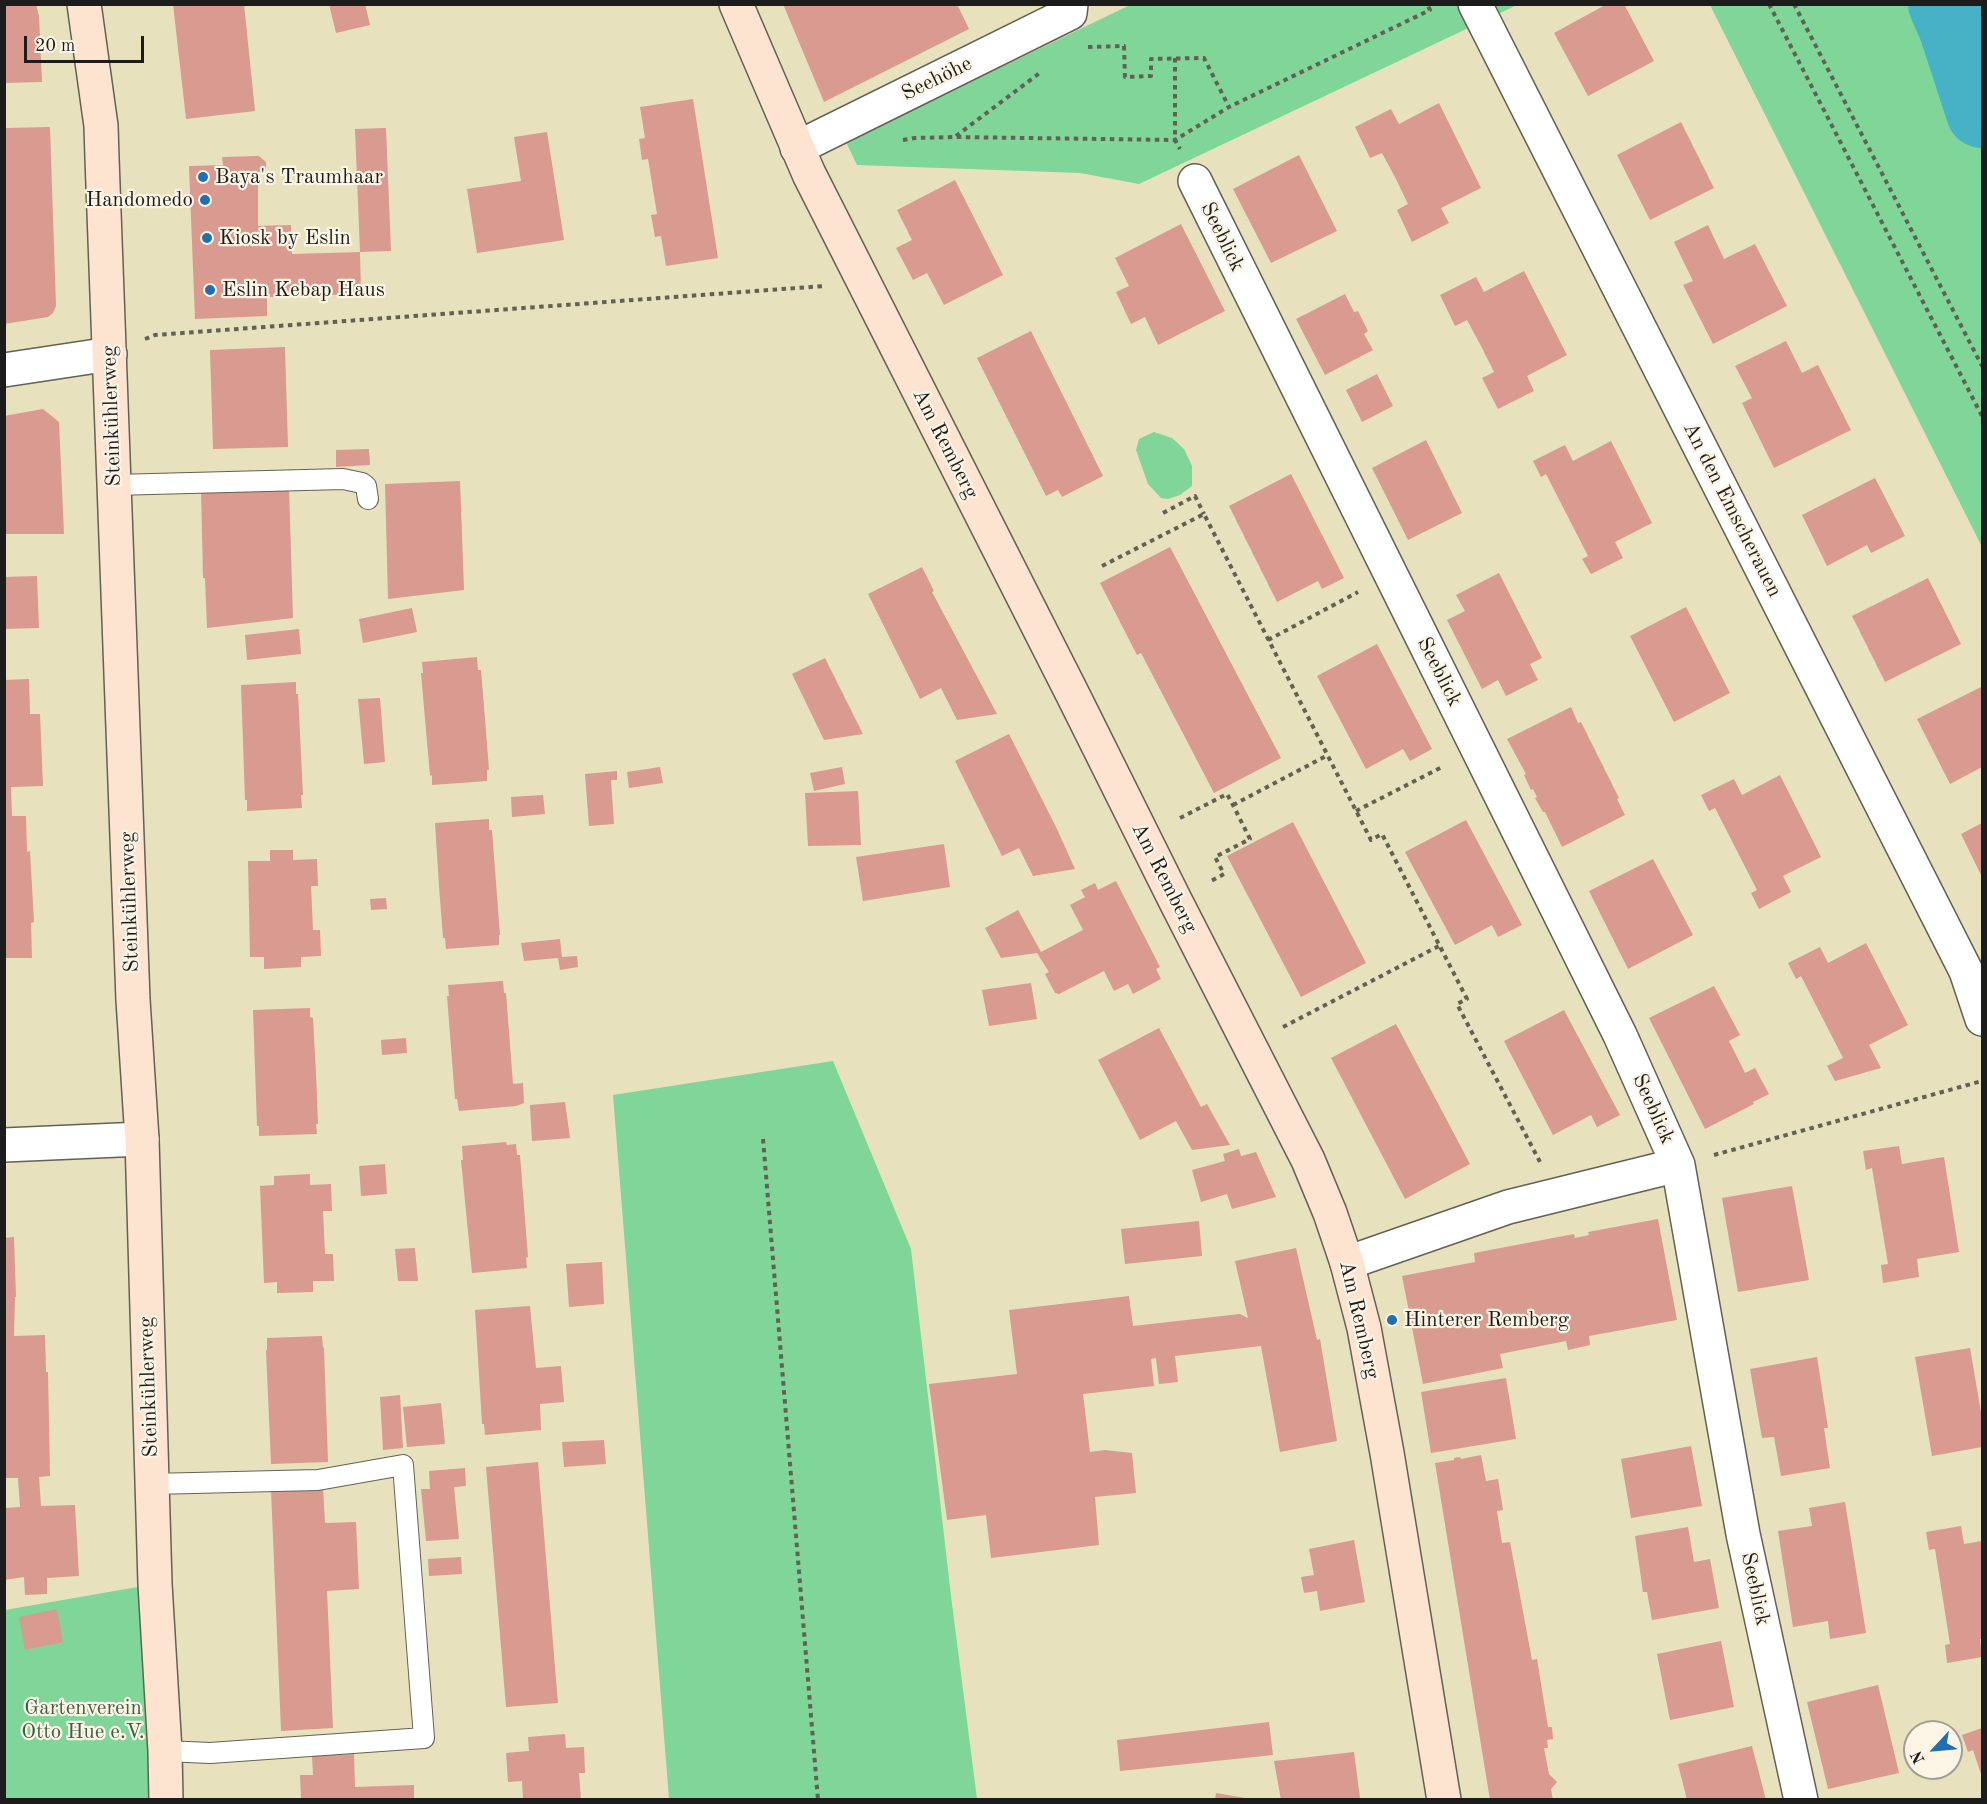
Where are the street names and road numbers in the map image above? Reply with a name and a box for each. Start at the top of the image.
street label: Seehöhe [898,51,976,107]
street label: Seeblick [1194,198,1250,276]
street label: Steinkühlerweg [97,345,127,487]
street label: Am Remberg [906,385,984,503]
street label: An den Emscherauen [1677,418,1787,602]
street label: Seeblick [1411,633,1467,711]
street label: Am Remberg [1125,819,1203,937]
street label: Steinkühlerweg [115,831,145,973]
street label: Seeblick [1626,1070,1680,1148]
street label: Am Remberg [1333,1259,1385,1381]
street label: Steinkühlerweg [134,1316,164,1458]
street label: Seeblick [1735,1550,1775,1628]

